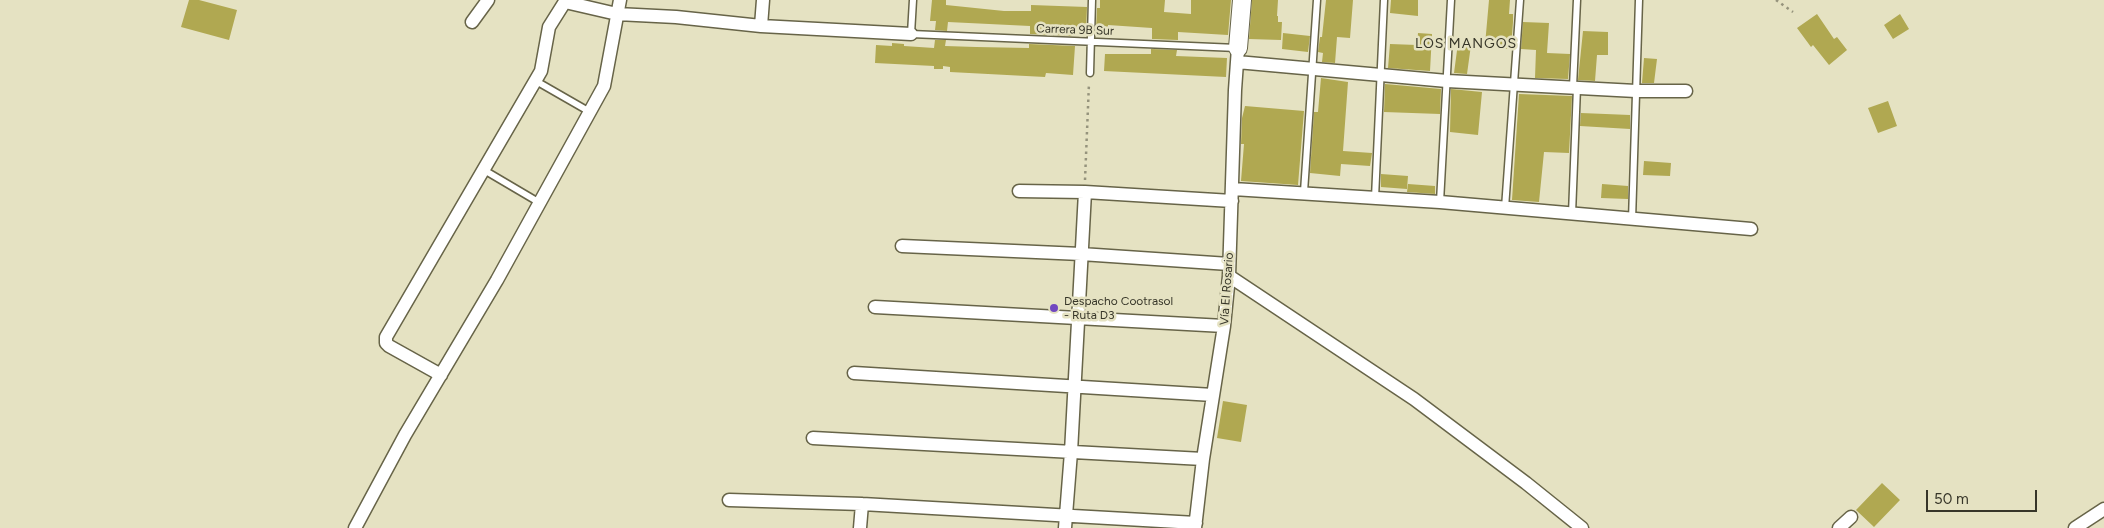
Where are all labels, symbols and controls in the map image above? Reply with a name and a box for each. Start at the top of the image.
street label: Carrera 9B Sur [1036,21,1114,39]
district label: LOS MANGOS [1414,36,1518,52]
street label: Vía El Rosario [1217,252,1237,326]
place label: Despacho Cootrasol - Ruta D3 [1064,294,1173,322]
marker: Despacho Cootrasol - Ruta D3 [1048,302,1060,314]
scale bar [1929,480,2040,512]
text: 50 m [1934,490,1969,508]

